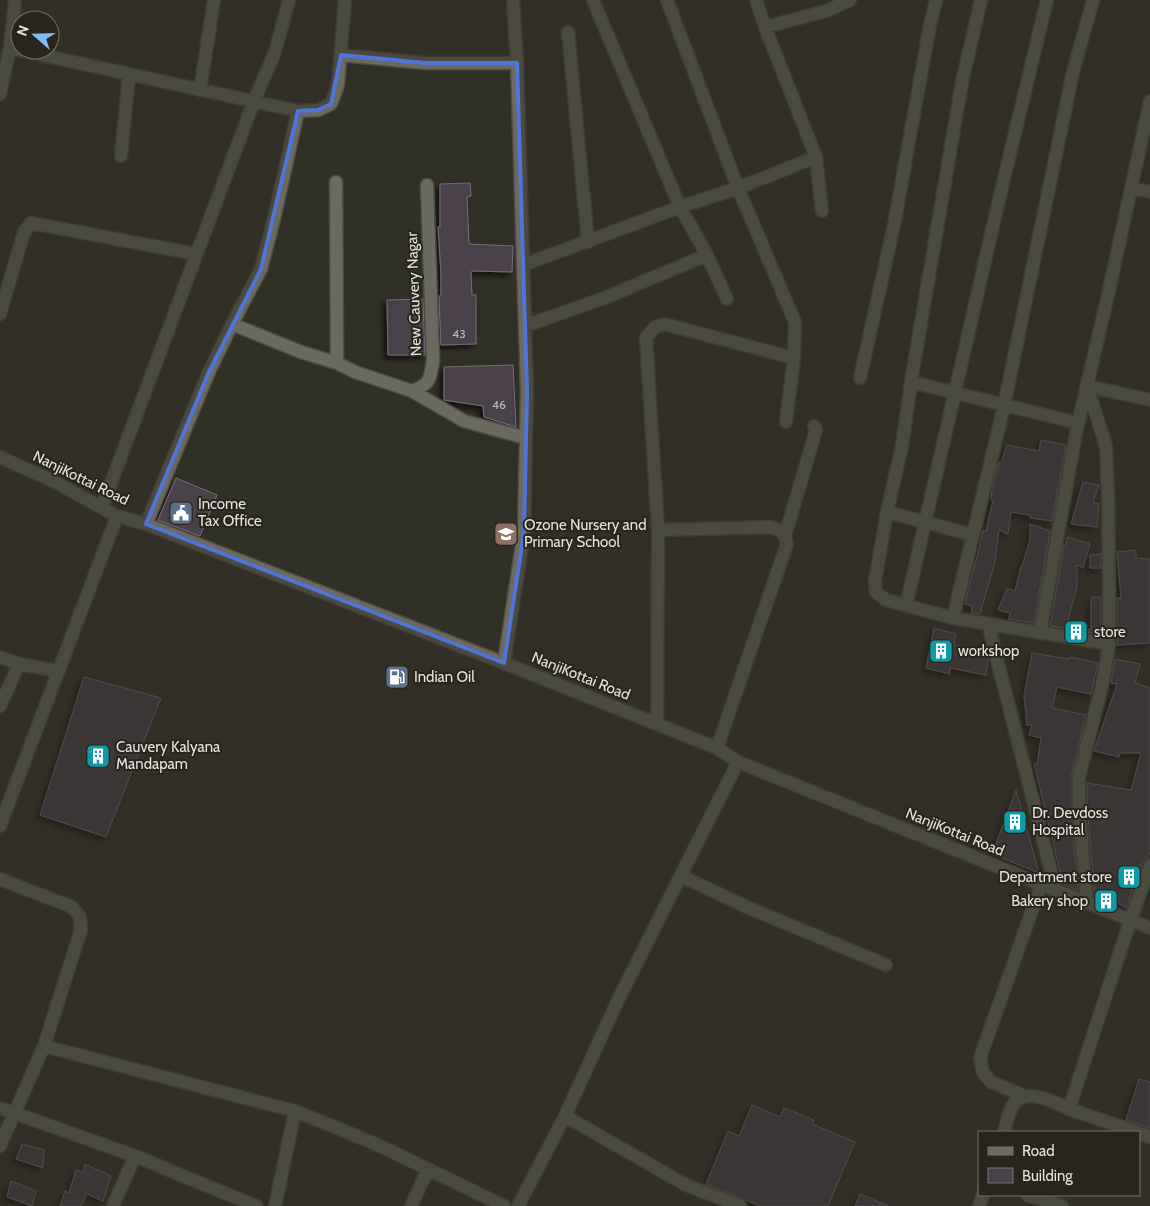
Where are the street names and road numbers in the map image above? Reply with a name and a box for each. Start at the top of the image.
street label: New Cauvery Nagar [403,231,425,356]
street label: NanjiKottai Road [30,447,132,509]
street label: NanjiKottai Road [529,648,633,704]
street label: NanjiKottai Road [903,804,1007,860]

